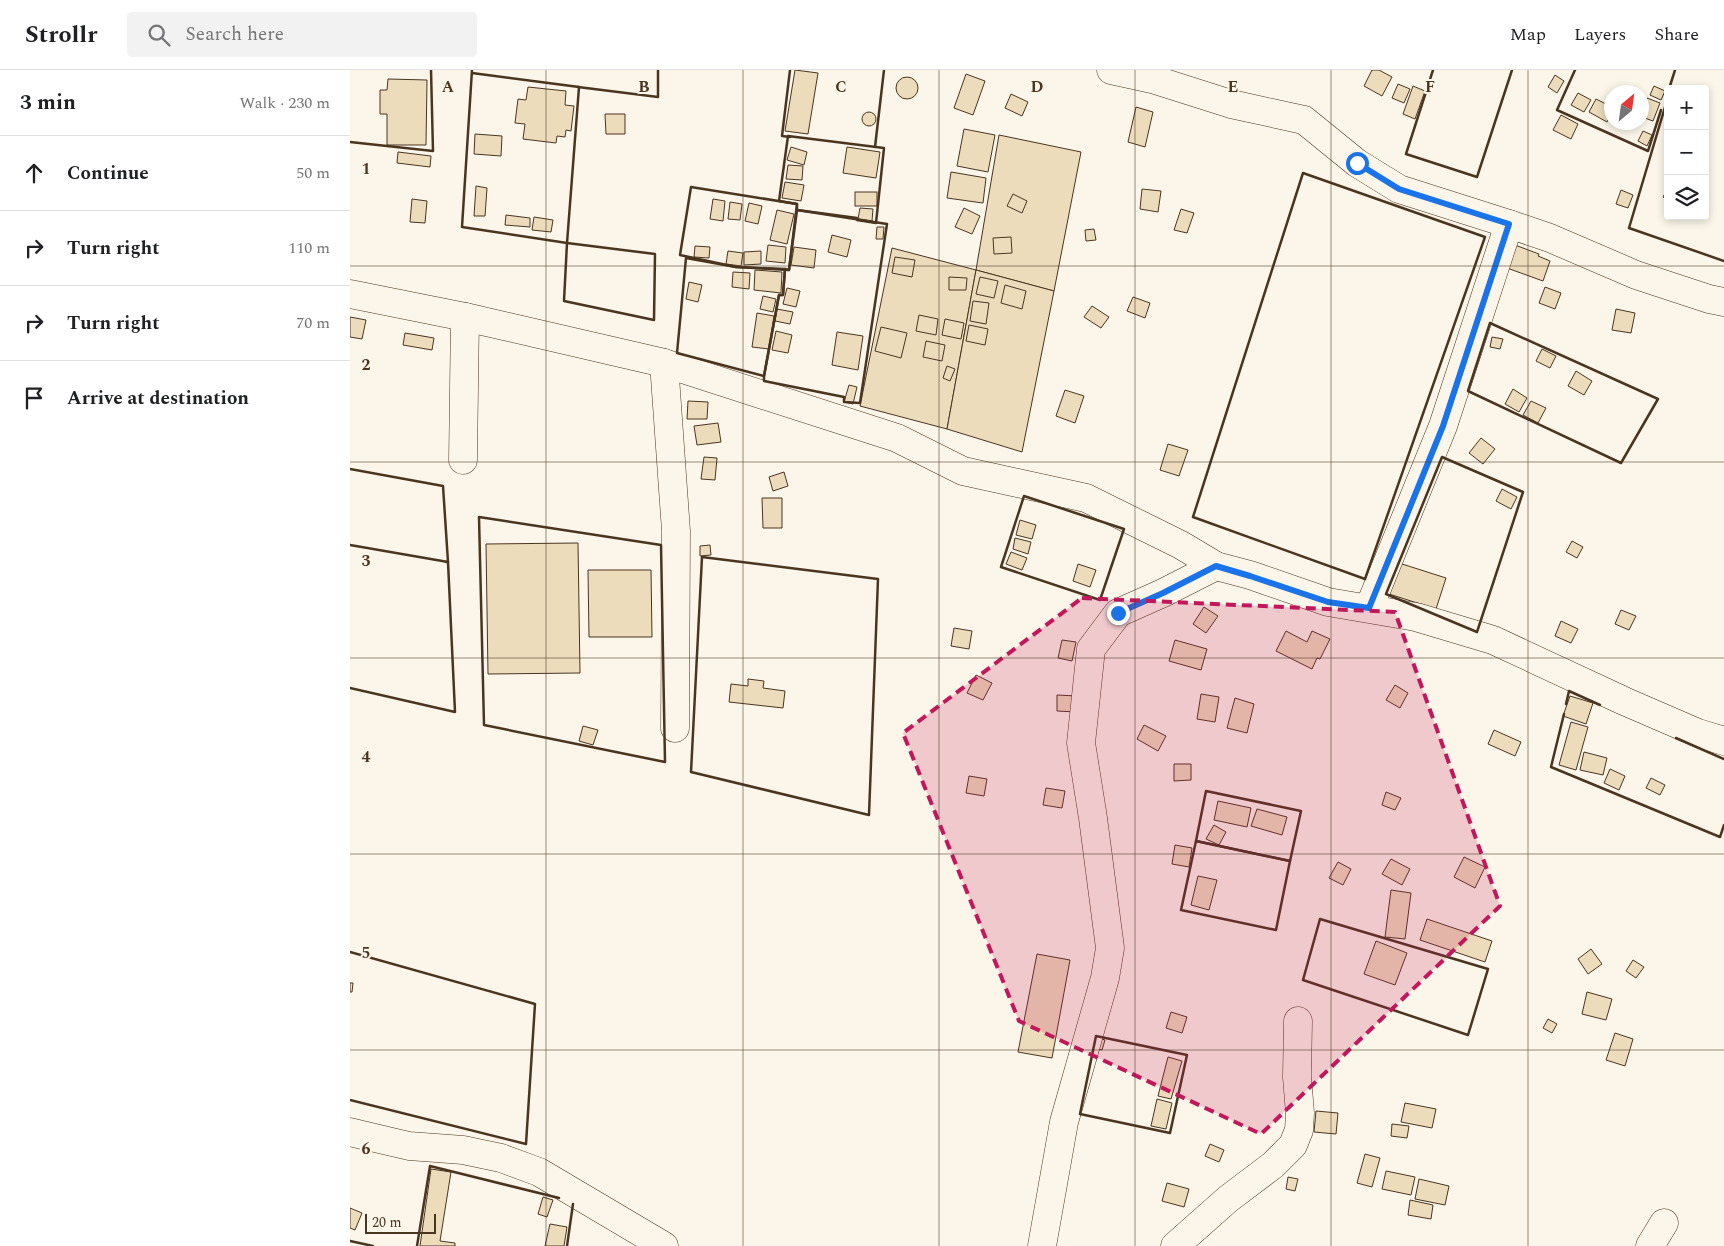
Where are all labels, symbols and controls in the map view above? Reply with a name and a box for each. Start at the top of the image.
search box [127,12,477,57]
text: Strollr [25,17,97,53]
text: Search here [185,20,284,49]
icon: search [145,21,173,49]
text: Map [1510,21,1546,48]
text: Layers [1574,21,1626,48]
text: Share [1654,21,1699,48]
text: A [442,75,455,99]
text: B [638,75,650,99]
text: C [835,75,847,99]
text: D [1031,75,1044,99]
text: E [1228,75,1238,99]
text: F [1425,75,1435,99]
north arrow [1604,85,1649,130]
map controls [1664,85,1709,220]
button: + [1664,85,1709,130]
text: 3 min [20,87,76,119]
text: Walk · 230 m [239,91,330,115]
button: − [1664,130,1709,175]
route start [1346,152,1369,175]
text: 1 [362,157,370,181]
icon: ahead [20,159,48,187]
text: Continue [67,159,149,188]
text: 50 m [296,161,330,185]
button: layers [1664,175,1709,220]
icon: right [20,234,48,262]
text: Turn right [67,234,160,263]
text: 110 m [288,236,330,260]
icon: right [20,309,48,337]
text: Turn right [67,309,160,338]
text: 70 m [296,311,330,335]
text: 2 [362,353,371,377]
icon: arrive [20,384,48,412]
text: Arrive at destination [67,384,249,413]
text: 3 [362,549,371,573]
route end [1107,602,1130,625]
text: 4 [362,745,371,769]
text: 5 [362,941,370,965]
text: 6 [362,1137,371,1161]
scale bar [365,1211,436,1234]
text: 20 m [372,1212,402,1233]

